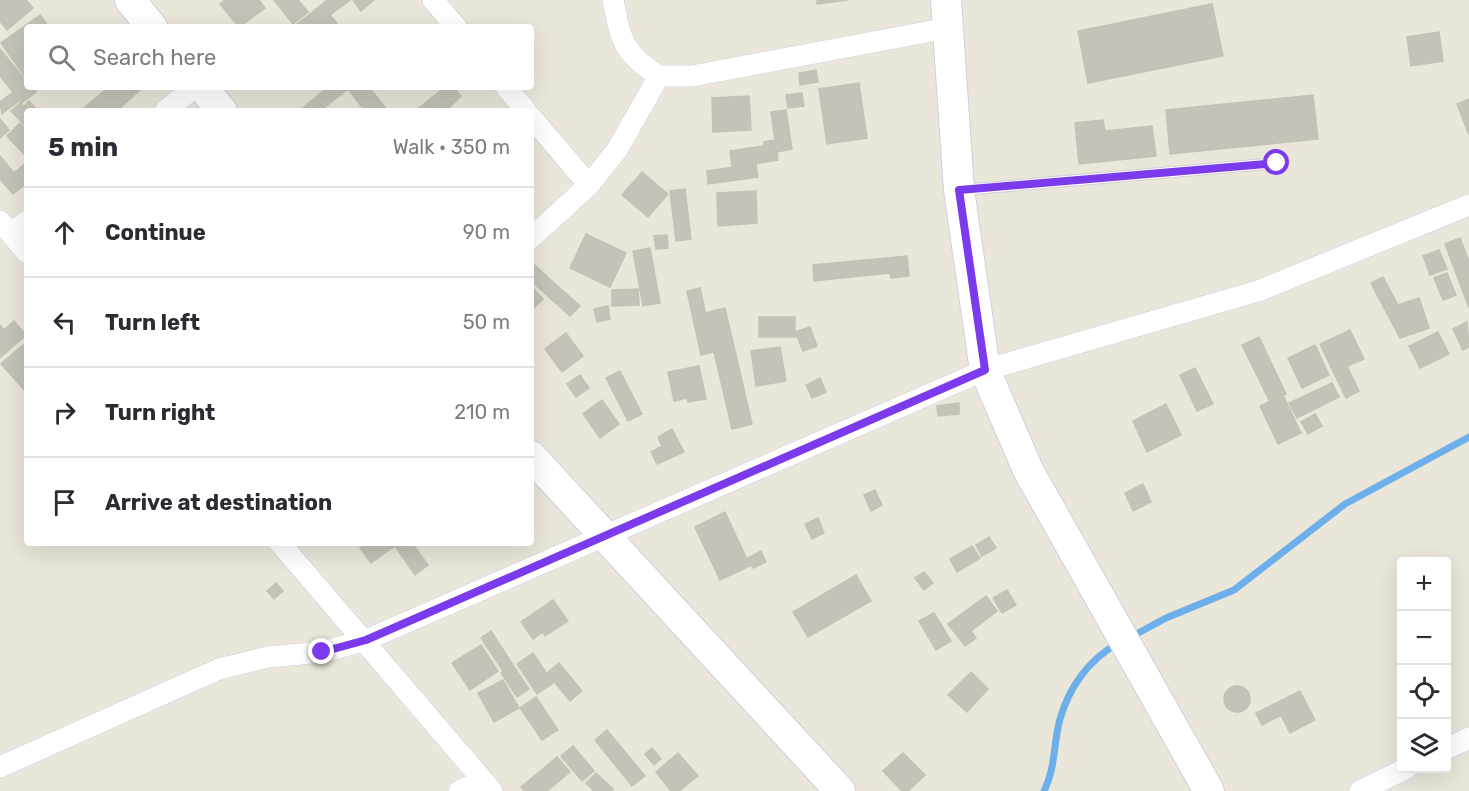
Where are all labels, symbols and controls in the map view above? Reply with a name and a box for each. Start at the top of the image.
search box [24,24,534,90]
icon: search [45,41,78,74]
text: Search here [93,44,216,71]
text: 5 min [48,132,118,163]
text: Walk · 350 m [393,135,510,159]
route start [1263,149,1289,175]
icon: ahead [48,216,81,249]
text: Continue [105,219,206,246]
text: 90 m [463,220,510,244]
icon: left [48,306,81,339]
text: Turn left [105,309,200,336]
text: 50 m [463,310,510,334]
icon: right [48,396,81,429]
text: Turn right [105,399,215,426]
text: 210 m [454,400,510,424]
icon: arrive [48,486,81,519]
text: Arrive at destination [105,489,332,516]
map controls [1397,557,1451,773]
button: + [1397,557,1451,611]
button: − [1397,611,1451,665]
route end [308,638,334,664]
button: locate [1397,665,1451,719]
button: layers [1397,719,1451,773]

